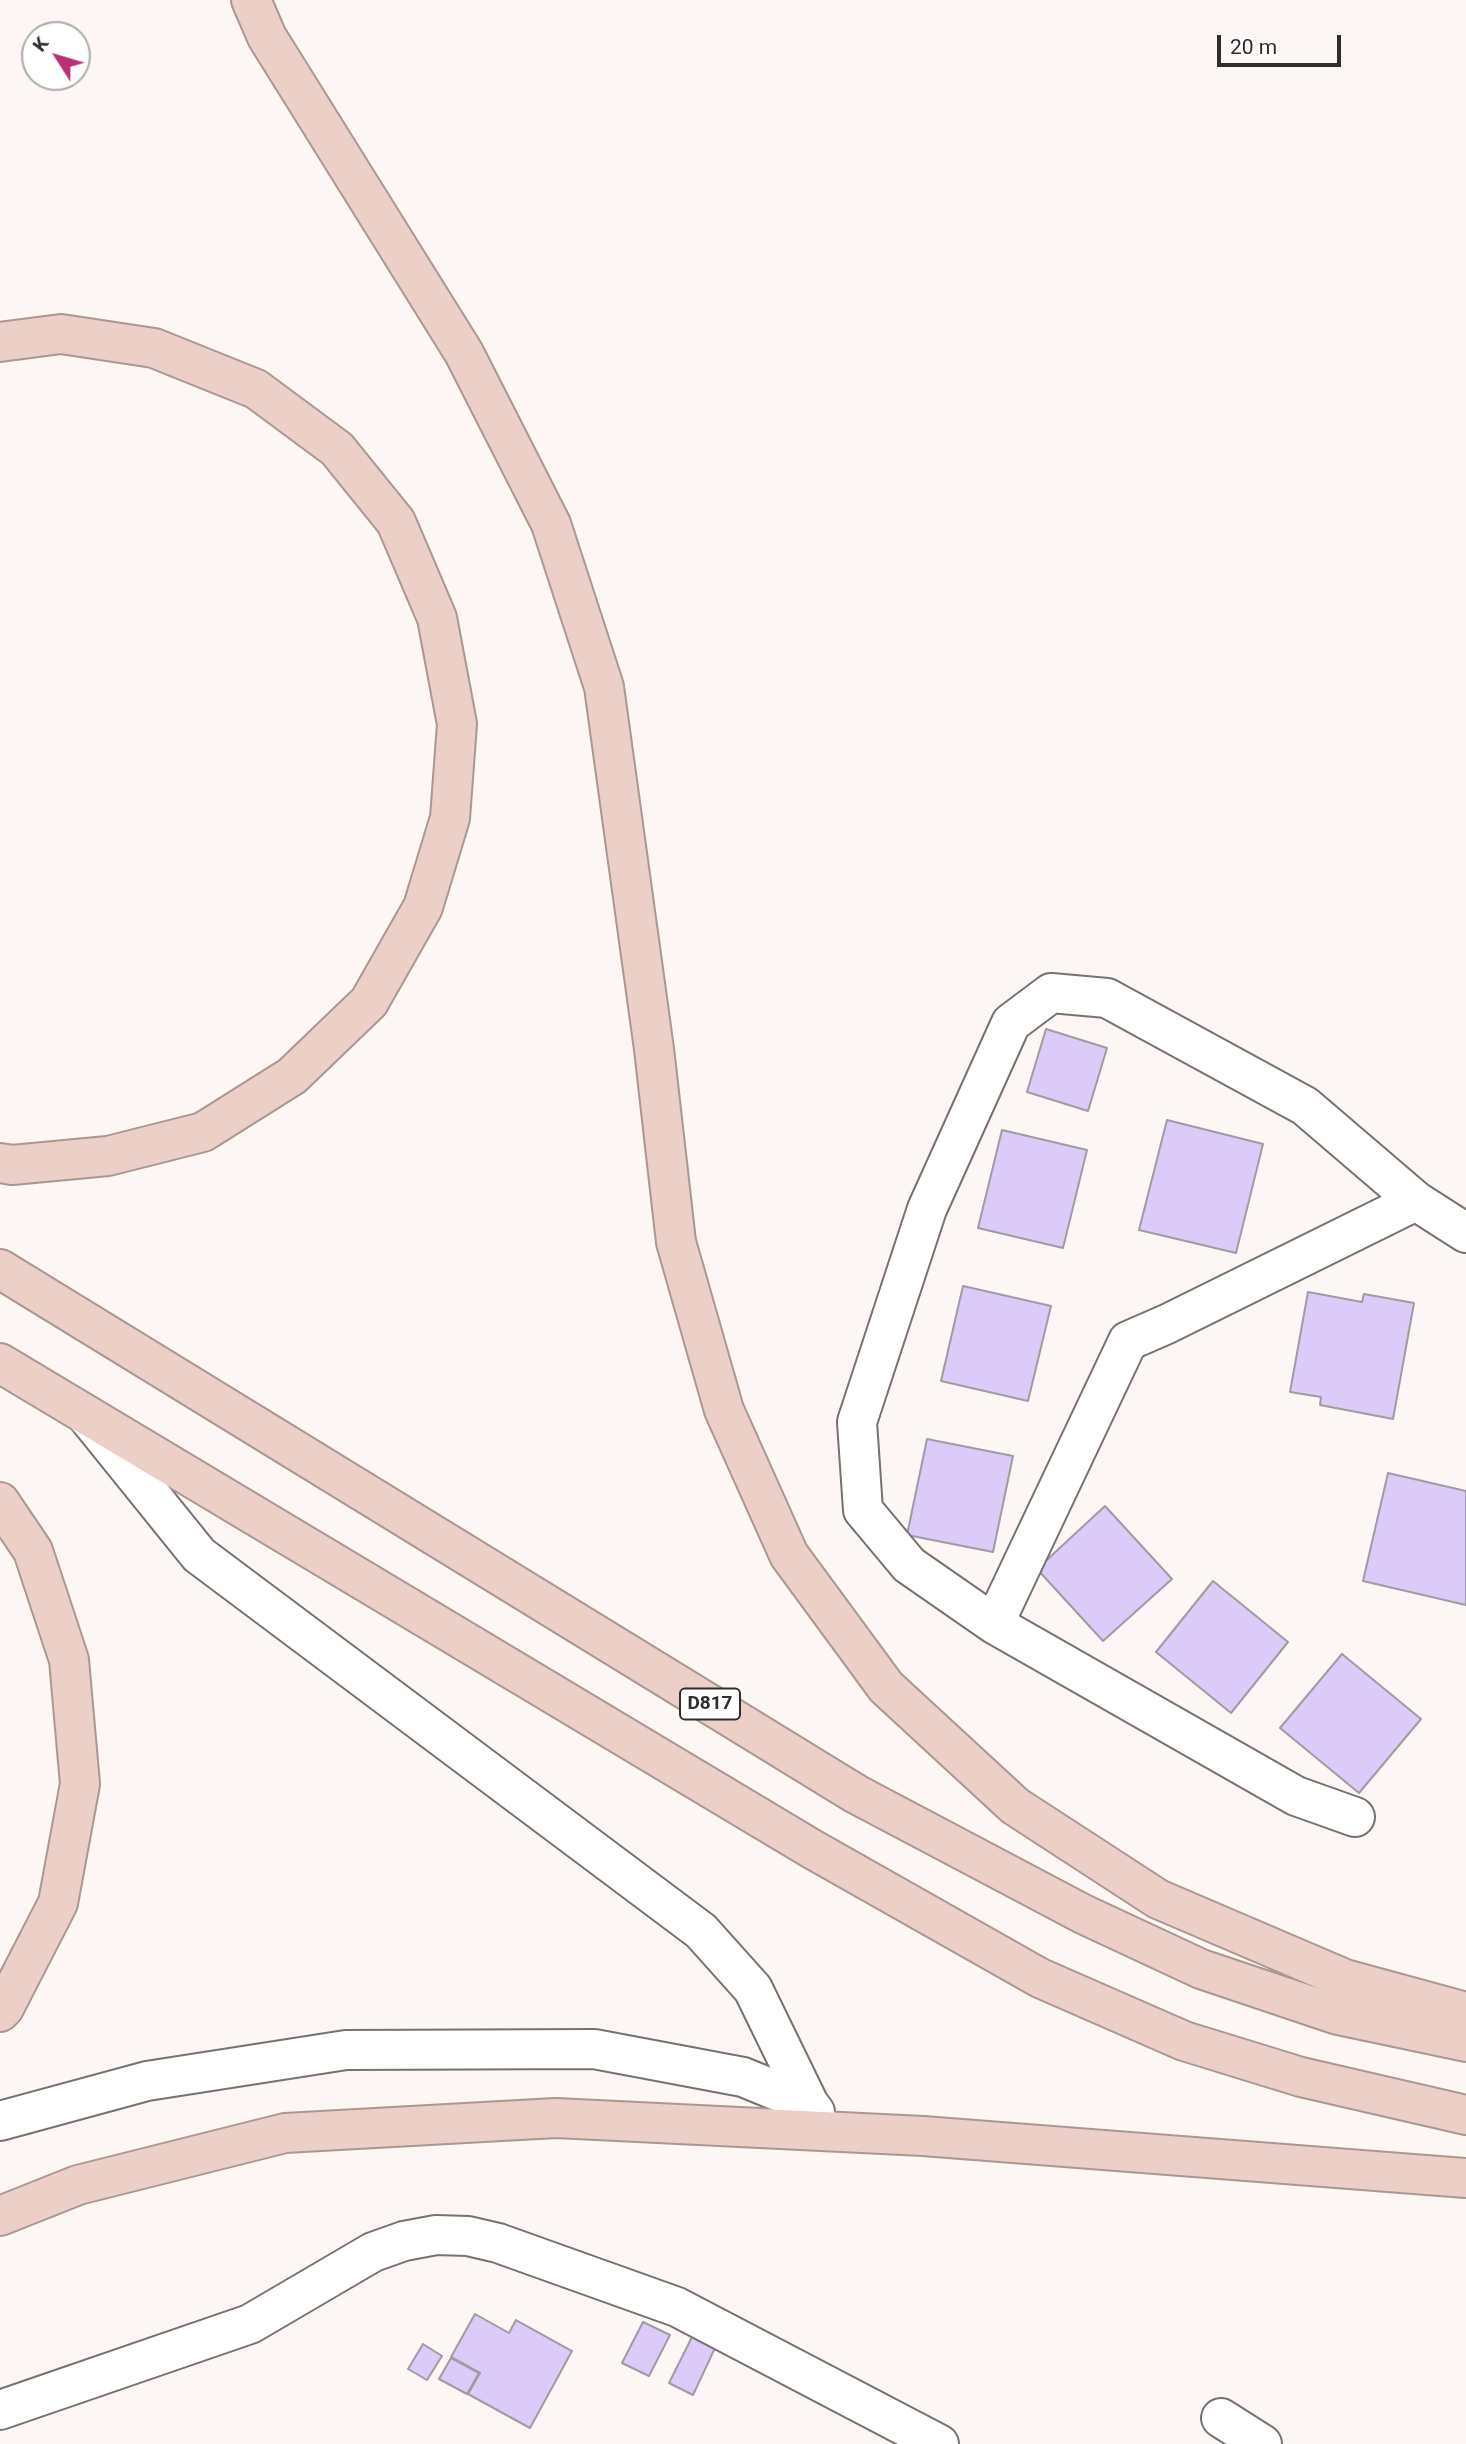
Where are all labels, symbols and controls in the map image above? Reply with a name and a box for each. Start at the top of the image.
north arrow [21,21,91,91]
scale bar [1221,21,1345,65]
text: K [28,33,53,56]
text: 20 m [1230,35,1277,59]
road number: D817 [680,1688,740,1720]

